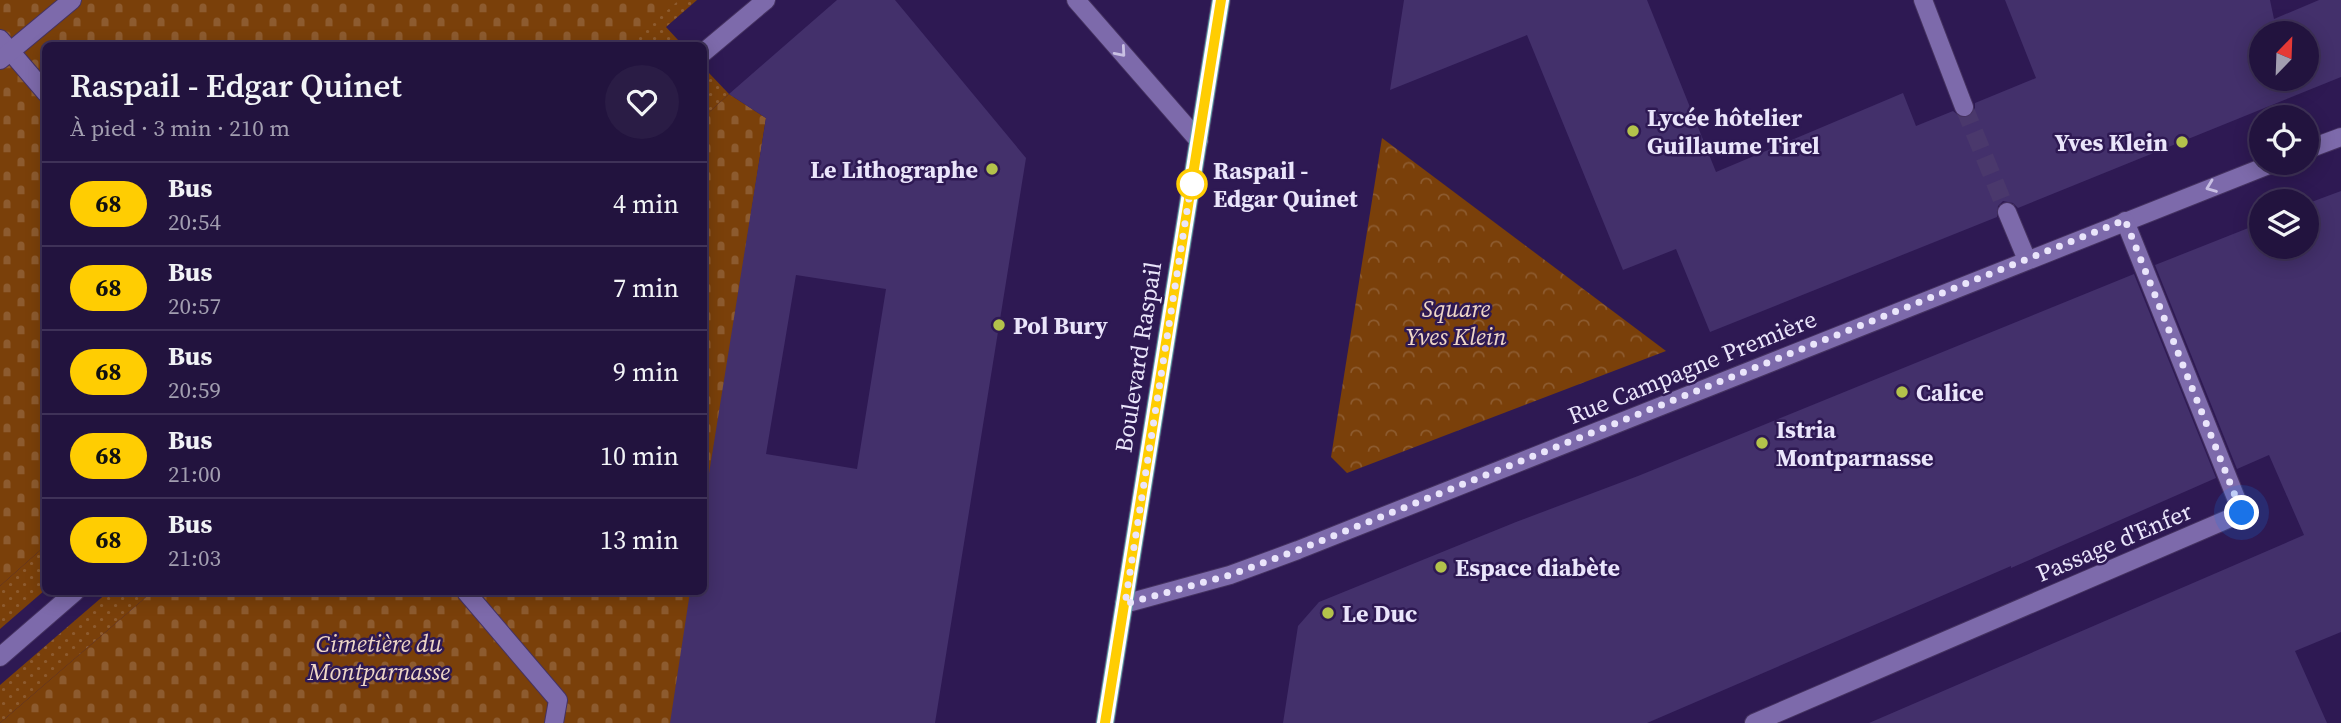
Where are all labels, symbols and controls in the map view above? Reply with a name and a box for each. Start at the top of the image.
north arrow [2249,21,2319,91]
map controls [2249,21,2319,259]
one-way arrow [1113,43,1125,56]
text: Raspail - Edgar Quinet [70,63,402,108]
button: heart [605,65,679,139]
place label: Lycée hôtelier Guillaume Tirel [1647,101,1820,162]
button: locate [2249,105,2319,175]
text: À pied · 3 min · 210 m [70,112,290,144]
marker: Lycée hôtelier Guillaume Tirel [1625,123,1641,139]
place label: Yves Klein [2054,126,2168,159]
marker: Yves Klein [2174,134,2190,150]
place label: Le Lithographe [810,153,978,186]
place label: Raspail - Edgar Quinet [1213,154,1358,215]
marker: Le Lithographe [984,161,1000,177]
marker: Raspail - Edgar Quinet [1177,169,1207,199]
text: Bus [168,170,212,206]
one-way arrow [2205,179,2217,193]
text: 4 min [613,186,679,222]
text: 68 [95,187,122,220]
button: layers [2249,189,2319,259]
text: 20:54 [168,206,221,238]
text: Bus [168,254,212,290]
street label: Boulevard Raspail [1107,259,1169,455]
text: 7 min [613,270,679,306]
text: 68 [95,271,122,304]
text: 20:57 [168,290,221,322]
park label: Square Yves Klein [1405,292,1507,353]
street label: Rue Campagne Première [1563,302,1821,432]
place label: Pol Bury [1013,309,1108,342]
marker: Pol Bury [991,317,1007,333]
text: Bus [168,338,212,374]
text: 9 min [613,354,679,390]
text: 68 [95,355,122,388]
text: 20:59 [168,374,221,406]
place label: Calice [1916,376,1984,409]
marker: Calice [1894,384,1910,400]
place label: Istria Montparnasse [1776,413,1934,474]
text: Bus [168,422,212,458]
marker: Istria Montparnasse [1754,435,1770,451]
text: 10 min [600,438,679,474]
text: 68 [95,439,122,472]
text: 21:00 [168,458,221,490]
street label: Passage d'Enfer [2031,494,2197,590]
your location [2224,495,2259,530]
text: Bus [168,506,212,542]
text: 13 min [600,522,679,558]
text: 68 [95,523,122,556]
text: 21:03 [168,542,221,574]
place label: Espace diabète [1455,551,1620,584]
marker: Espace diabète [1433,559,1449,575]
place label: Le Duc [1342,597,1417,630]
marker: Le Duc [1320,605,1336,621]
park label: Cimetière du Montparnasse [307,627,450,688]

